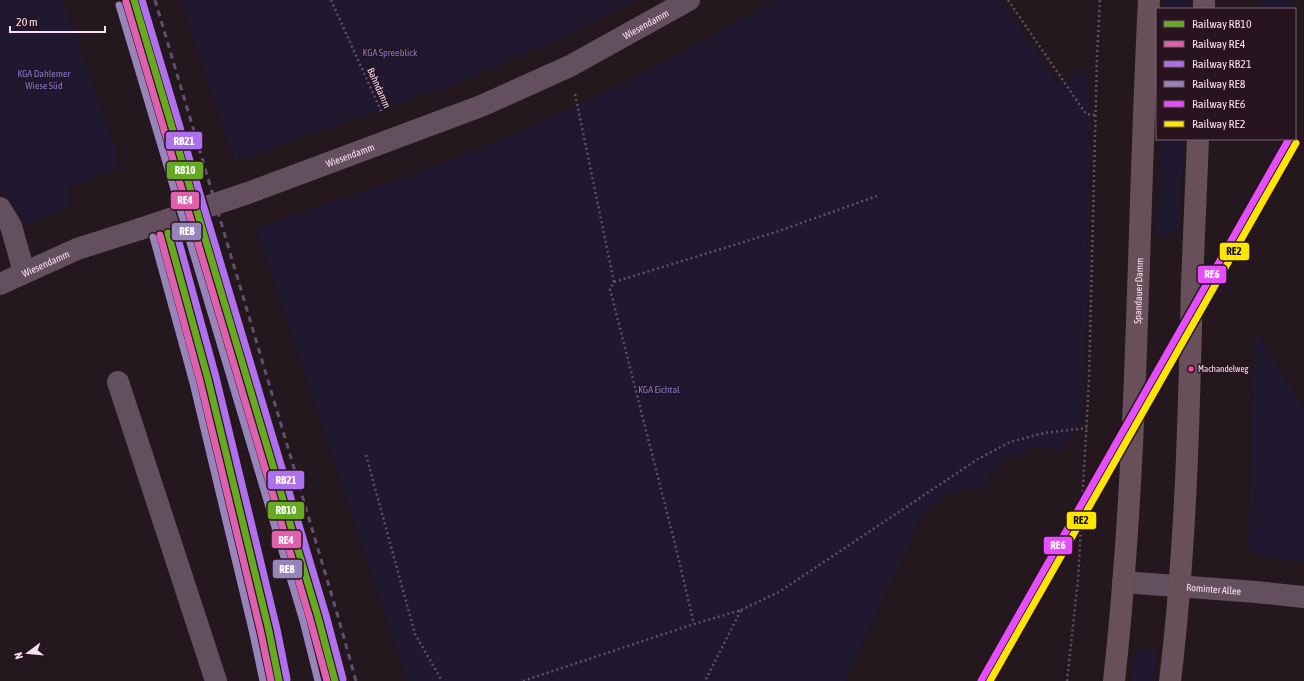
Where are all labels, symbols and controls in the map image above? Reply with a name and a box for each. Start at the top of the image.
street label: Wiesendamm [621,7,671,41]
scale bar [10,8,105,34]
legend [1156,8,1296,140]
text: 20 m [16,15,38,29]
text: Railway RB10 [1192,17,1252,31]
text: Railway RE4 [1192,37,1246,51]
park label: KGA Spreeblick [363,47,418,58]
text: Railway RB21 [1192,57,1252,71]
street label: Bahndamm [365,66,393,110]
park label: KGA Dahlemer Wiese Süd [17,68,72,91]
text: Railway RE8 [1192,77,1246,91]
text: Railway RE6 [1192,97,1246,111]
text: Railway RE2 [1192,117,1245,131]
line badge: RB21 [165,131,203,150]
text: RB21 [173,135,195,147]
street label: Wiesendamm [324,141,376,169]
line badge: RB10 [166,161,204,180]
text: RB10 [174,164,196,176]
line badge: RE4 [170,191,200,210]
text: RE4 [177,194,193,206]
line badge: RE8 [171,222,202,241]
text: RE8 [179,225,195,237]
line badge: RE2 [1219,242,1250,261]
text: RE2 [1226,245,1242,257]
street label: Wiesendamm [20,248,71,279]
street label: Spandauer Damm [1131,258,1145,324]
line badge: RE6 [1197,265,1227,284]
text: RE6 [1204,268,1220,280]
marker: Machandelweg [1186,364,1196,374]
place label: Machandelweg [1198,364,1248,374]
park label: KGA Eichtal [638,384,680,395]
line badge: RB21 [267,470,305,490]
text: RB21 [275,474,297,486]
line badge: RB10 [267,501,305,520]
text: RB10 [275,504,297,516]
line badge: RE2 [1066,511,1097,530]
text: RE2 [1073,514,1089,526]
line badge: RE4 [271,530,302,549]
text: RE4 [278,534,294,546]
line badge: RE6 [1043,536,1073,555]
text: RE6 [1050,539,1066,551]
line badge: RE8 [272,559,303,579]
text: RE8 [279,563,295,575]
street label: Rominter Allee [1186,581,1242,596]
north arrow [8,633,48,673]
text: N [12,651,25,661]

